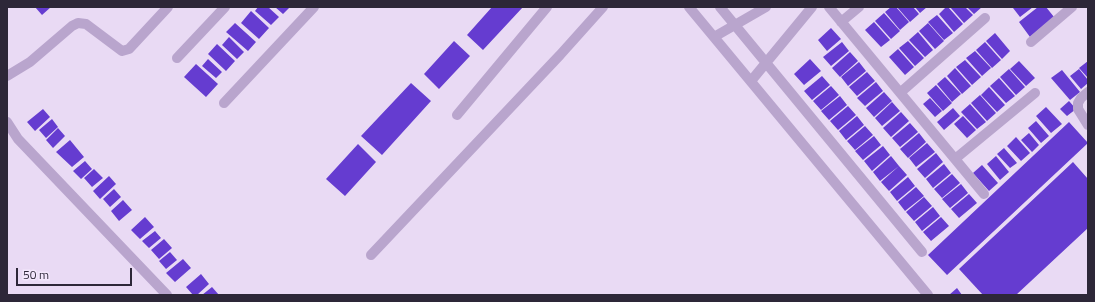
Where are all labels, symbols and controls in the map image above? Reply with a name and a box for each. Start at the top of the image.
scale bar [18,260,134,286]
text: 50 m [23,265,49,284]

